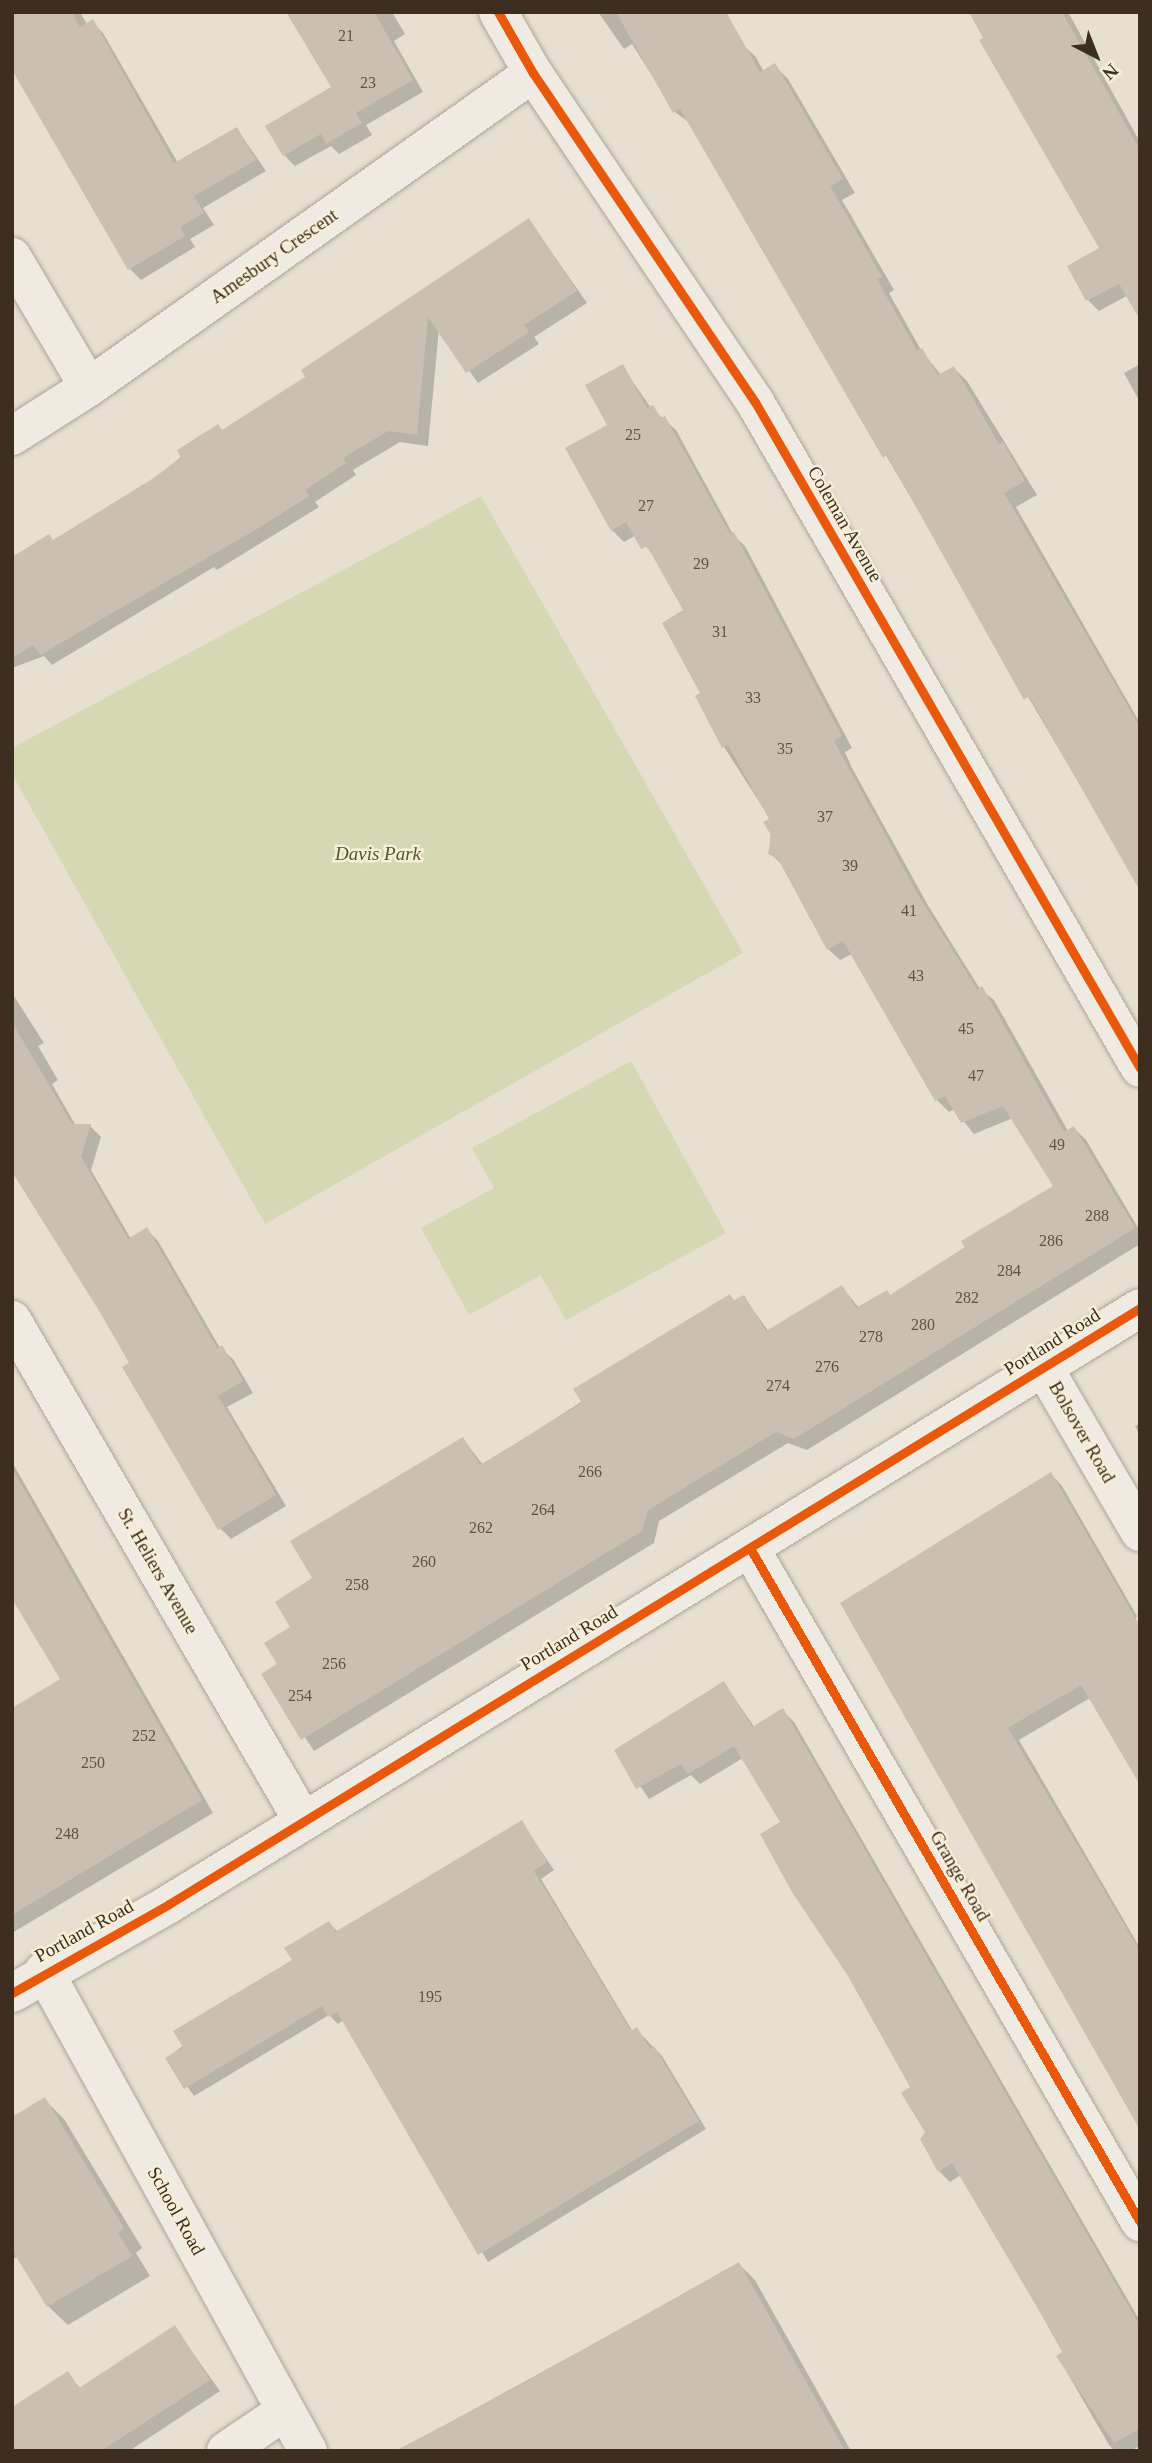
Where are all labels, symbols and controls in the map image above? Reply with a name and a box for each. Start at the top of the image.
north arrow [1061,21,1131,91]
house number: 21 [338,26,354,46]
text: N [1098,60,1123,84]
house number: 23 [360,73,376,93]
street label: Amesbury Crescent [206,204,342,308]
house number: 25 [625,425,641,445]
street label: Coleman Avenue [802,462,888,586]
house number: 27 [638,496,654,516]
house number: 29 [693,554,709,574]
house number: 31 [712,622,728,642]
house number: 33 [745,688,761,708]
house number: 35 [777,739,793,759]
house number: 37 [817,807,833,827]
park label: Davis Park [335,843,421,865]
house number: 39 [842,856,858,876]
house number: 41 [901,901,917,921]
house number: 43 [908,966,924,986]
house number: 45 [958,1019,974,1039]
house number: 47 [968,1066,984,1086]
house number: 49 [1049,1135,1065,1155]
house number: 288 [1085,1206,1109,1226]
house number: 286 [1039,1231,1063,1251]
house number: 284 [997,1261,1021,1281]
house number: 282 [955,1288,979,1308]
street label: Portland Road [1000,1303,1104,1381]
house number: 280 [911,1315,935,1335]
house number: 278 [859,1327,883,1347]
house number: 276 [815,1357,839,1377]
house number: 274 [766,1376,790,1396]
street label: Bolsover Road [1044,1377,1120,1487]
house number: 266 [578,1462,602,1482]
house number: 264 [531,1500,555,1520]
street label: St. Heliers Avenue [112,1504,204,1638]
house number: 262 [469,1518,493,1538]
house number: 260 [412,1552,436,1572]
house number: 258 [345,1575,369,1595]
street label: Portland Road [516,1600,622,1676]
house number: 256 [322,1654,346,1674]
house number: 254 [288,1686,312,1706]
house number: 252 [132,1726,156,1746]
house number: 250 [81,1753,105,1773]
house number: 248 [55,1824,79,1844]
street label: Grange Road [925,1827,995,1925]
street label: Portland Road [31,1895,137,1967]
house number: 195 [418,1987,442,2007]
street label: School Road [142,2163,210,2259]

